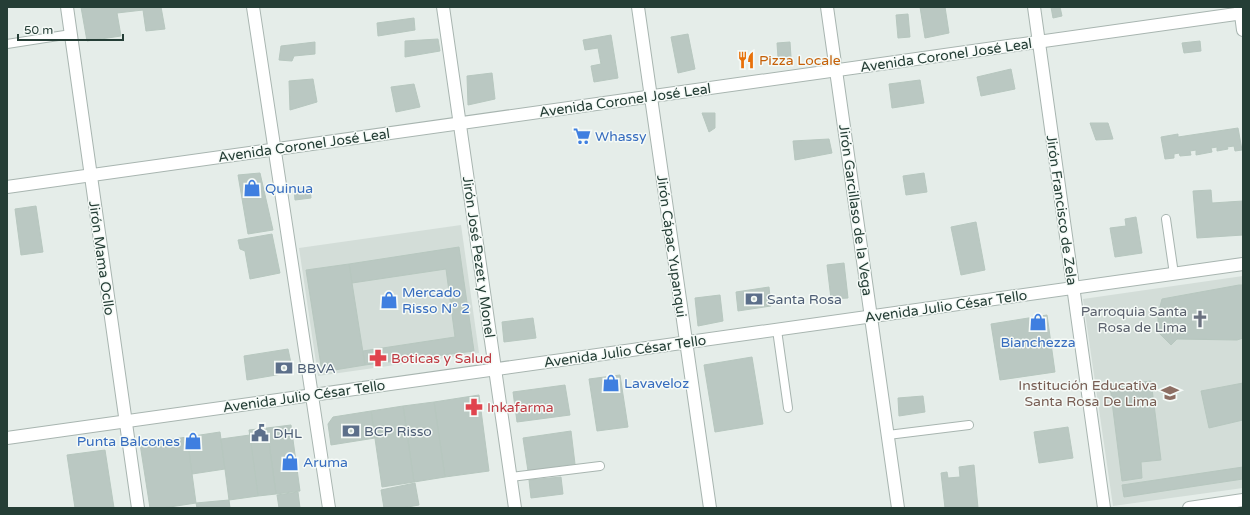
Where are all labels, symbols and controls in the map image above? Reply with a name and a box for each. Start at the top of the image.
scale bar [18,16,123,42]
text: 50 m [24,23,53,37]
street label: Avenida Coronel José Leal [859,35,1033,76]
restaurant icon: Pizza Locale [736,50,756,70]
place label: Pizza Locale [759,52,841,69]
street label: Avenida Coronel José Leal [538,80,712,121]
street label: Jirón Garcillaso de la Vega [835,123,876,297]
street label: Avenida Coronel José Leal [217,125,391,166]
supermarket icon: Whassy [572,126,592,146]
place label: Whassy [595,128,647,145]
street label: Jirón Francisco de Zela [1043,134,1080,286]
street label: Jirón Cápac Yupanqui [653,174,690,318]
street label: Jirón José Pezet y Monel [459,175,498,339]
shop icon: Quinua [242,178,262,198]
place label: Quinua [265,180,313,197]
street label: Jirón Mama Ocllo [85,200,118,317]
place label: Mercado Risso N° 2 [402,284,470,317]
street label: Avenida Julio César Tello [864,287,1028,326]
bank icon: Santa Rosa [744,289,764,309]
shop icon: Mercado Risso N° 2 [379,290,399,310]
place label: Santa Rosa [767,291,842,308]
place label: Parroquia Santa Rosa de Lima [1081,303,1187,336]
church icon: Parroquia Santa Rosa de Lima [1190,309,1210,329]
shop icon: Bianchezza [1028,312,1048,332]
street label: Avenida Julio César Tello [543,332,707,371]
place label: Bianchezza [1000,334,1076,351]
pharmacy icon: Boticas y Salud [368,348,388,368]
place label: Boticas y Salud [391,350,492,367]
bank icon: BBVA [274,358,294,378]
place label: BBVA [297,360,336,377]
shop icon: Lavaveloz [601,373,621,393]
place label: Lavaveloz [624,375,689,392]
street label: Avenida Julio César Tello [222,377,386,416]
place label: Institución Educativa Santa Rosa De Lima [1018,377,1157,410]
school or university icon: Institución Educativa Santa Rosa De Lima [1160,383,1180,403]
pharmacy icon: Inkafarma [464,397,484,417]
place label: Inkafarma [487,399,554,416]
bank icon: BCP Risso [341,421,361,441]
public building icon: DHL [250,423,270,443]
place label: BCP Risso [364,423,432,440]
place label: DHL [273,425,302,442]
shop icon: Punta Balcones [183,431,203,451]
place label: Punta Balcones [77,433,180,450]
shop icon: Aruma [280,452,300,472]
place label: Aruma [303,454,348,471]

